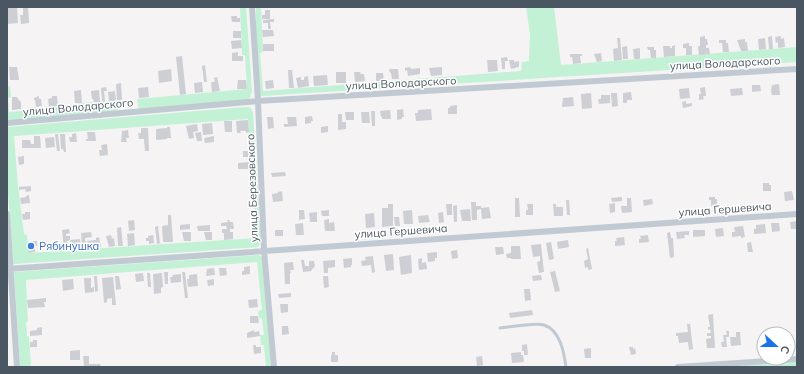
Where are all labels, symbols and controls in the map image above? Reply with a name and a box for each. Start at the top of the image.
street label: улица Володарского [669,53,781,73]
street label: улица Володарского [345,73,457,93]
street label: улица Володарского [22,95,134,119]
street label: улица Березовского [243,134,261,242]
street label: улица Гершевича [678,199,772,219]
street label: улица Гершевича [354,221,448,241]
place label: Рябинушка [39,239,99,253]
marker: Рябинушка [26,241,36,251]
north arrow [756,326,796,366]
text: С [777,344,793,356]

